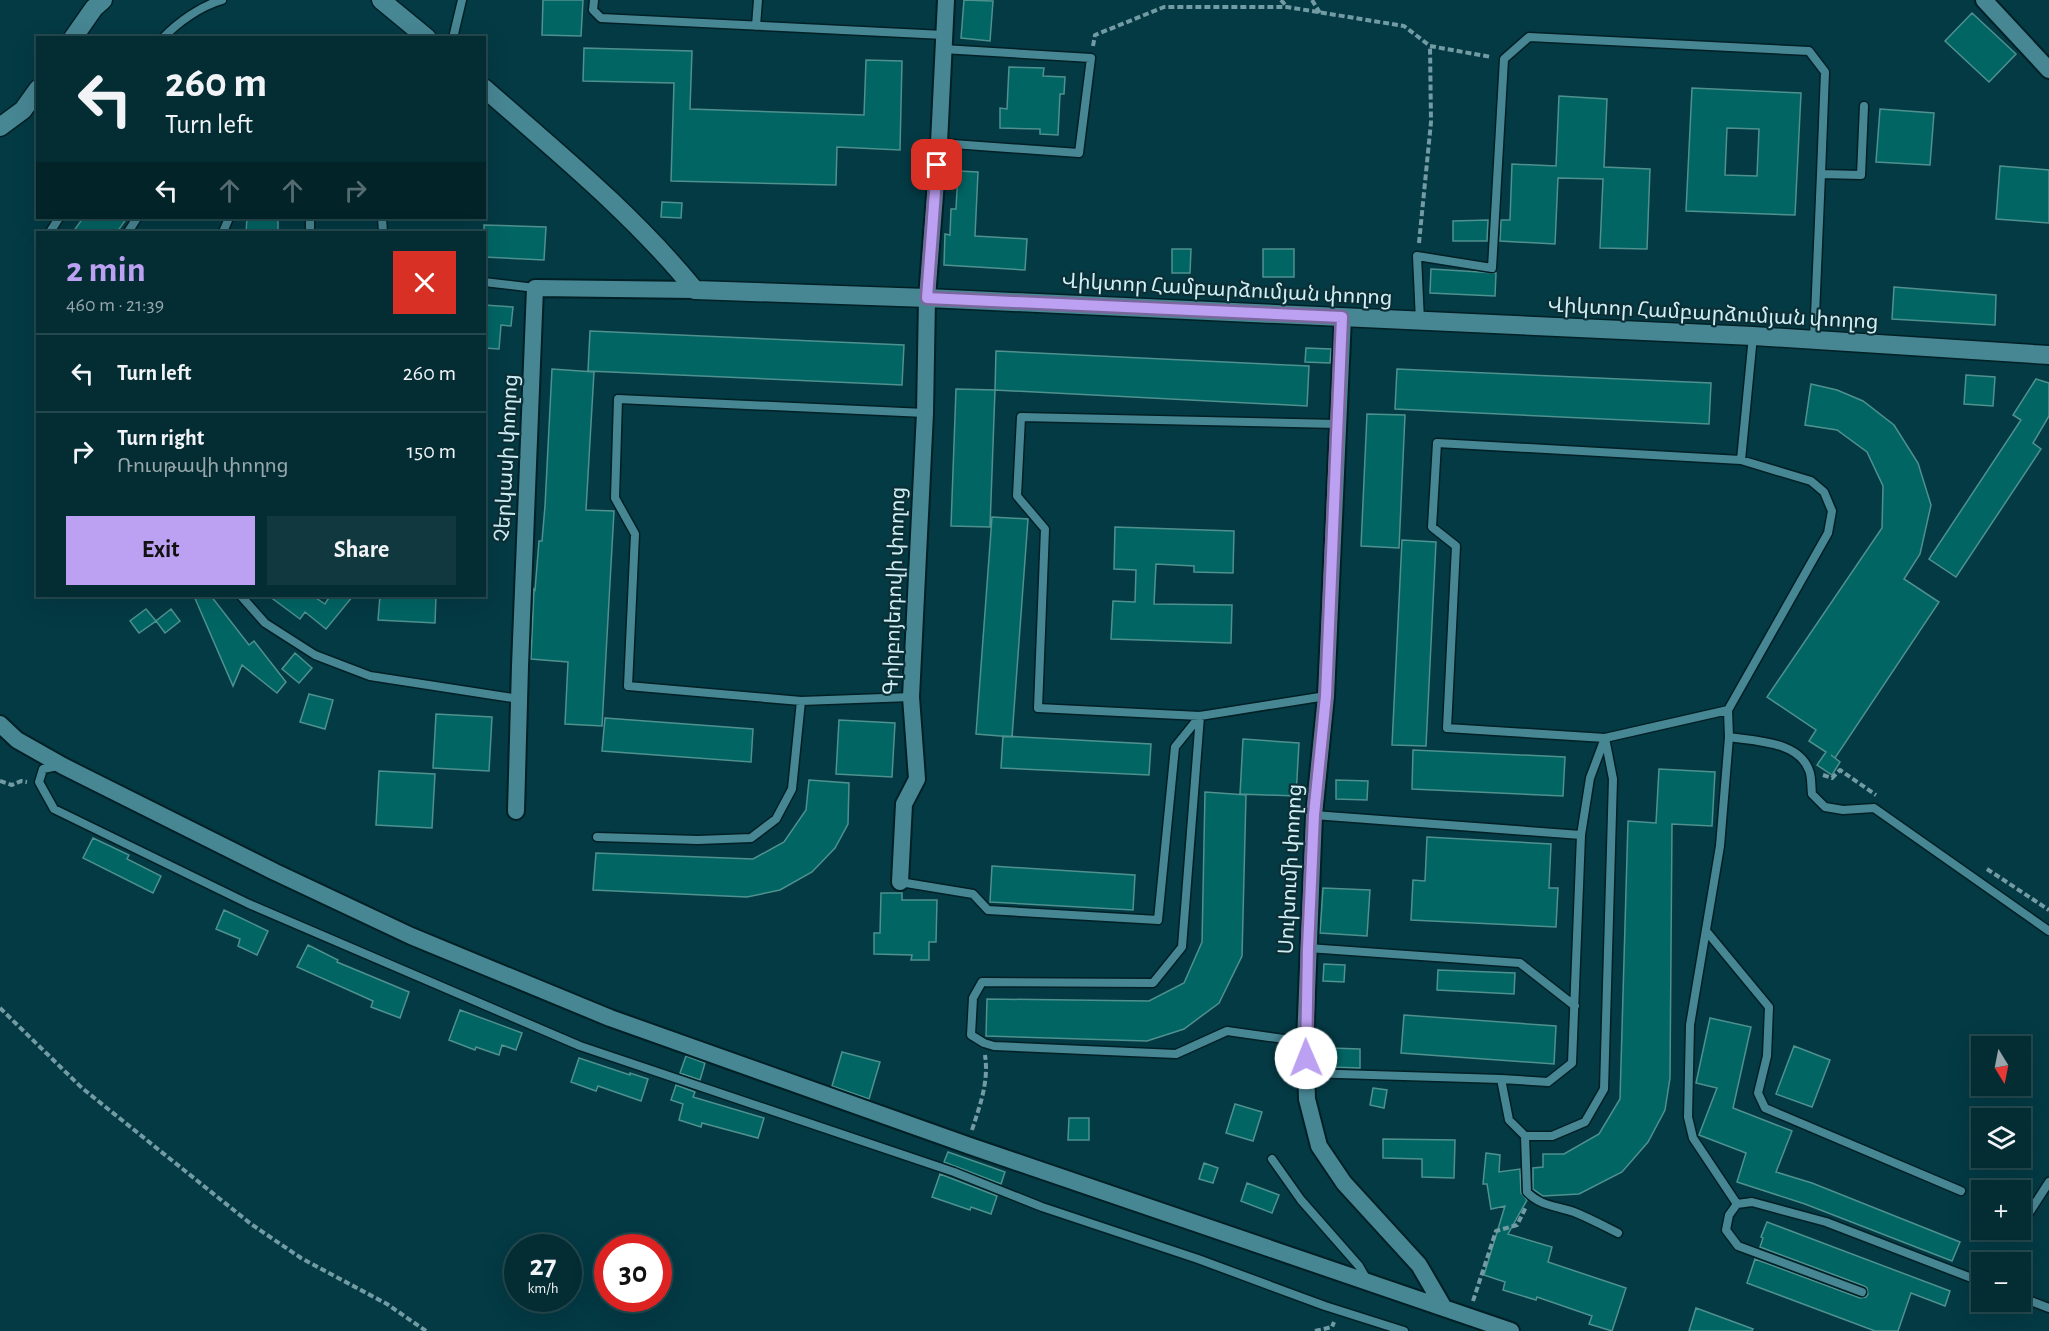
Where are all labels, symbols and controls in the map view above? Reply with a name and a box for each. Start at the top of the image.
icon: left [66,60,144,138]
text: 260 m [165,62,267,104]
text: Turn left [165,111,253,138]
pin [911,139,962,190]
icon: arrive [920,148,953,181]
icon: left [150,174,183,207]
icon: ahead [213,174,246,207]
icon: ahead [276,174,309,207]
icon: right [339,174,372,207]
button: close [393,251,456,314]
text: 2 min [66,252,146,288]
street label: Վիկտոր Համբարձումյան փողոց [1061,270,1393,310]
street label: Վիկտոր Համբարձումյան փողոց [1547,294,1879,334]
text: 460 m · 21:39 [66,295,164,315]
icon: left [66,357,99,390]
text: Turn left [117,362,191,384]
text: 260 m [403,362,456,384]
street label: Չերկասի փողոց [492,374,522,543]
text: Turn right [117,427,204,449]
icon: right [66,435,99,468]
text: 150 m [406,440,456,462]
text: Ռուսթավի փողոց [117,456,289,476]
street label: Գրիբոյեդովի փողոց [880,486,910,696]
button: Exit [66,516,255,585]
button: Share [267,516,456,585]
street label: Սուխումի փողոց [1276,783,1306,955]
position arrow [1274,1026,1338,1090]
north arrow [1971,1036,2031,1096]
map controls [1971,1036,2031,1312]
button: layers [1971,1108,2031,1168]
button: + [1971,1180,2031,1240]
speed limit sign: 30 [594,1234,672,1312]
text: 27 [529,1251,557,1281]
button: − [1971,1252,2031,1312]
text: km/h [528,1281,558,1296]

